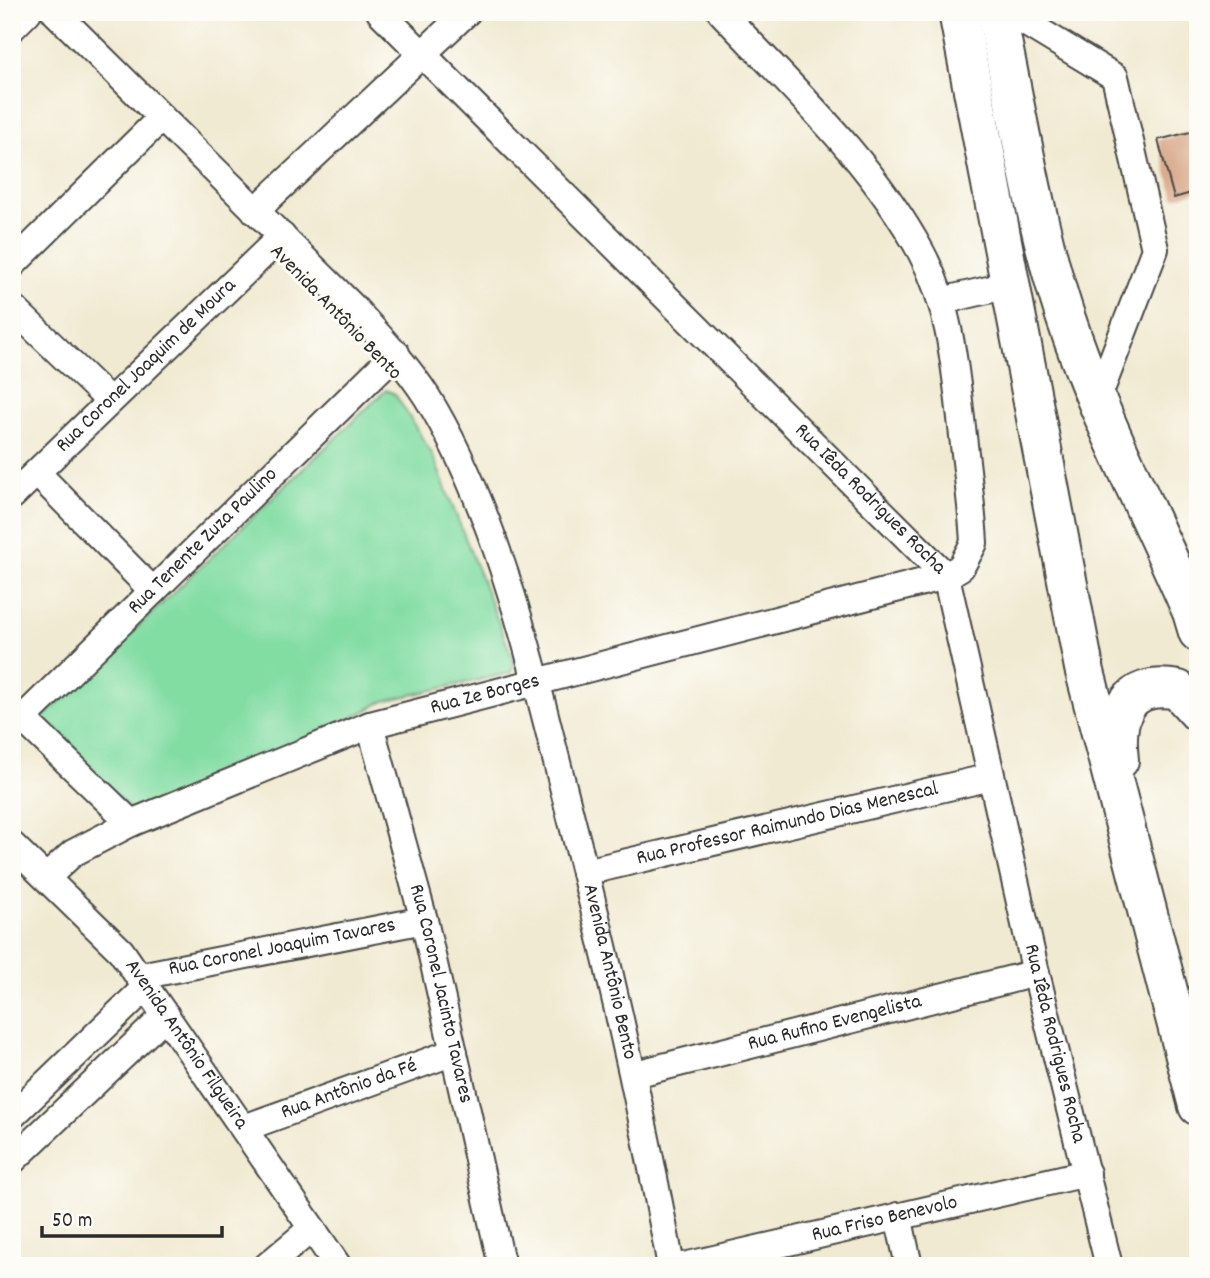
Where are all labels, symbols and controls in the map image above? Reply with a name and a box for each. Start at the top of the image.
street label: Avenida Antônio Bento [262,238,408,388]
street label: Rua Coronel Joaquim de Moura [50,271,244,460]
street label: Rua Iêda Rodrigues Rocha [787,417,953,583]
street label: Rua Tenente Zuza Paulino [122,461,285,622]
street label: Rua Ze Borges [427,667,543,724]
street label: Rua Professor Raimundo Dias Menescal [634,775,941,874]
street label: Rua Coronel Jacinto Tavares [400,881,480,1106]
street label: Avenida Antônio Bento [573,881,644,1062]
street label: Rua Coronel Joaquim Tavares [166,911,398,985]
street label: Rua Iêda Rodrigues Rocha [1015,941,1093,1147]
street label: Avenida Antônio Filgueira [116,954,256,1137]
street label: Rua Rufino Evengelista [745,987,926,1060]
street label: Rua Antônio da Fé [277,1051,422,1128]
street label: Rua Friso Benevolo [809,1188,961,1251]
scale bar [42,1194,222,1238]
text: 50 m [52,1207,92,1237]

